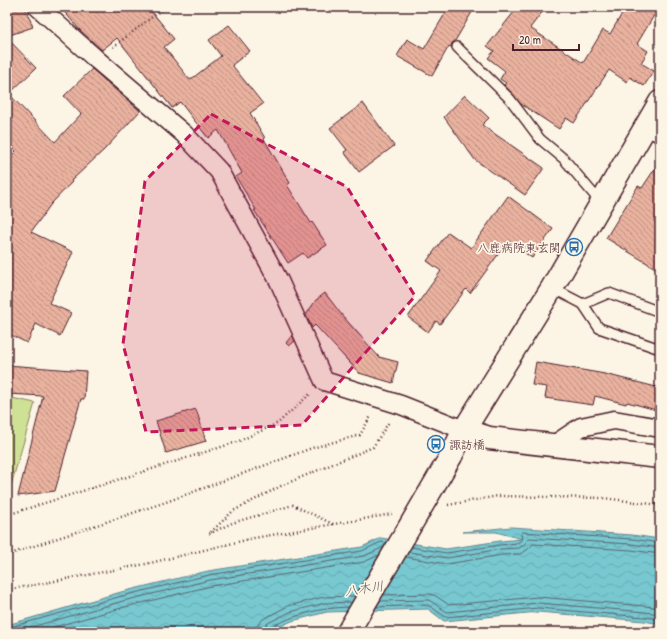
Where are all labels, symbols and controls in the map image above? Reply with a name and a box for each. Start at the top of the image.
scale bar [513,26,579,52]
text: 20 m [519,31,541,48]
bus stop icon: 八鹿病院東玄関 [564,237,584,257]
place label: 八鹿病院東玄関 [477,239,561,256]
bus stop icon: 諏訪橋 [426,434,446,454]
place label: 諏訪橋 [449,436,485,453]
water label: 八木川 [343,576,385,600]

